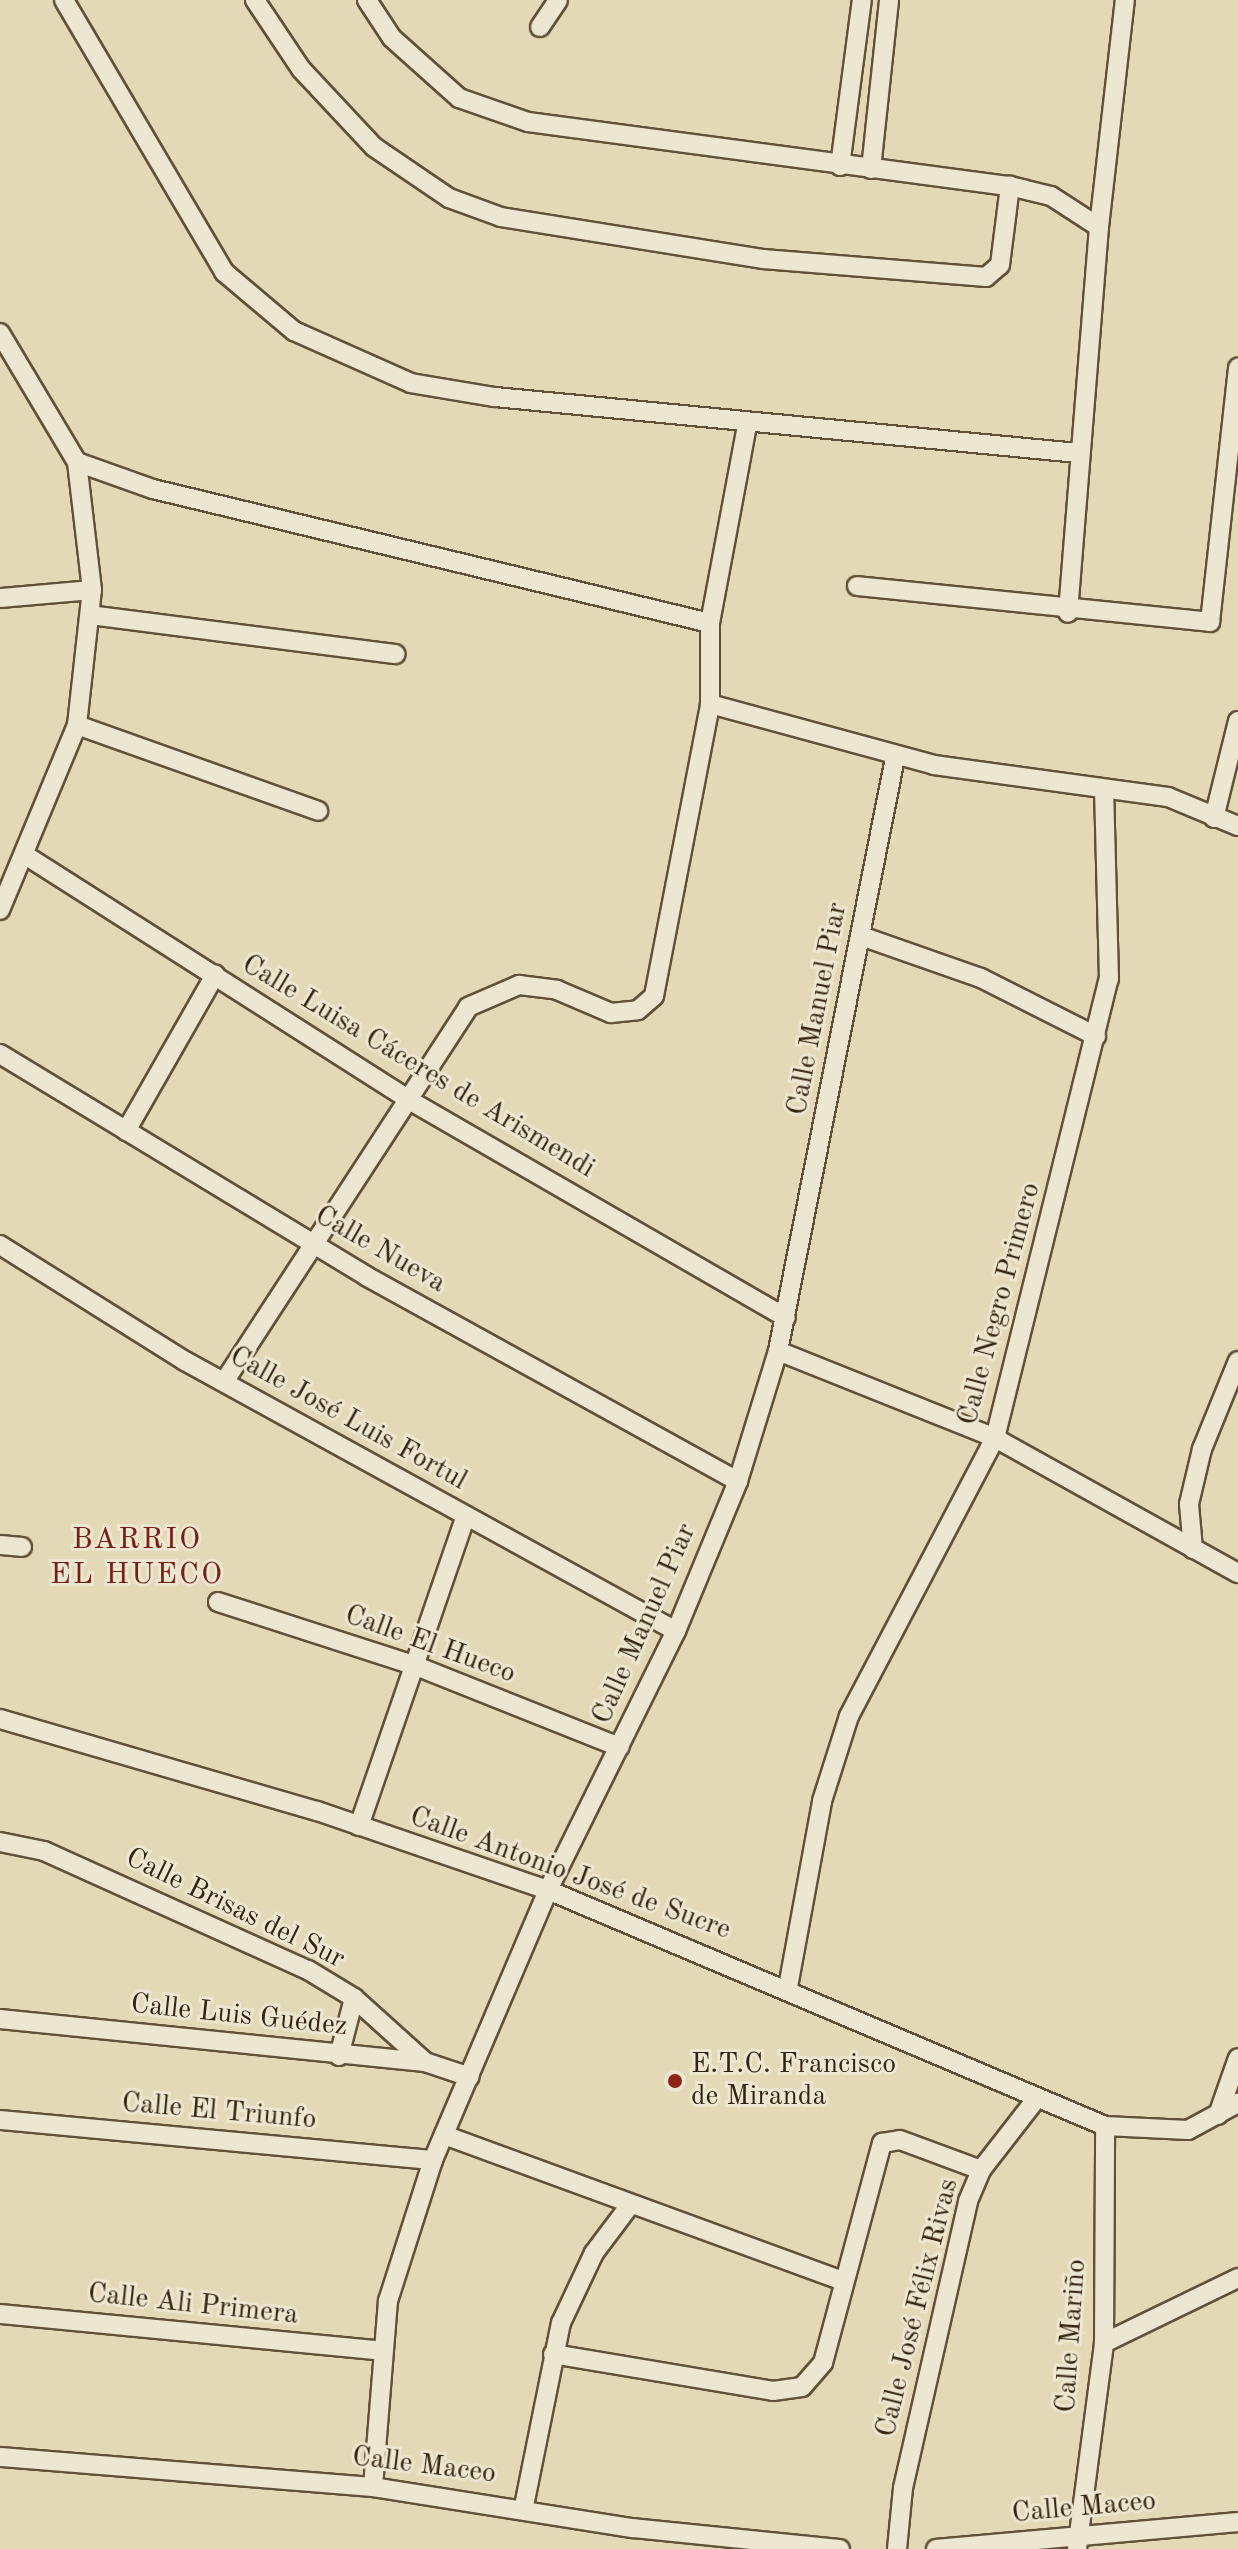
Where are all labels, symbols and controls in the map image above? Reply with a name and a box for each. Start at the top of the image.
street label: Calle Manuel Piar [781,900,855,1118]
street label: Calle Luisa Cáceres de Arismendi [235,948,601,1186]
street label: Calle Negro Primero [951,1179,1049,1429]
street label: Calle Nueva [309,1199,451,1301]
street label: Calle José Luis Fortul [223,1340,473,1498]
street label: Calle Manuel Piar [586,1519,704,1729]
district label: BARRIO EL HUECO [50,1522,224,1592]
street label: Calle El Hueco [340,1599,520,1691]
street label: Calle Antonio José de Sucre [405,1800,735,1948]
street label: Calle Brisas del Sur [120,1841,350,1977]
street label: Calle Luis Guédez [129,1988,349,2044]
place label: E.T.C. Francisco de Miranda [691,2048,896,2114]
marker: E.T.C. Francisco de Miranda [666,2072,684,2090]
street label: Calle El Triunfo [120,2087,318,2137]
street label: Calle José Félix Rivas [870,2175,966,2441]
street label: Calle Mariño [1050,2258,1094,2414]
street label: Calle Ali Primera [86,2277,300,2333]
street label: Calle Maceo [350,2441,498,2491]
street label: Calle Maceo [1010,2485,1158,2531]

